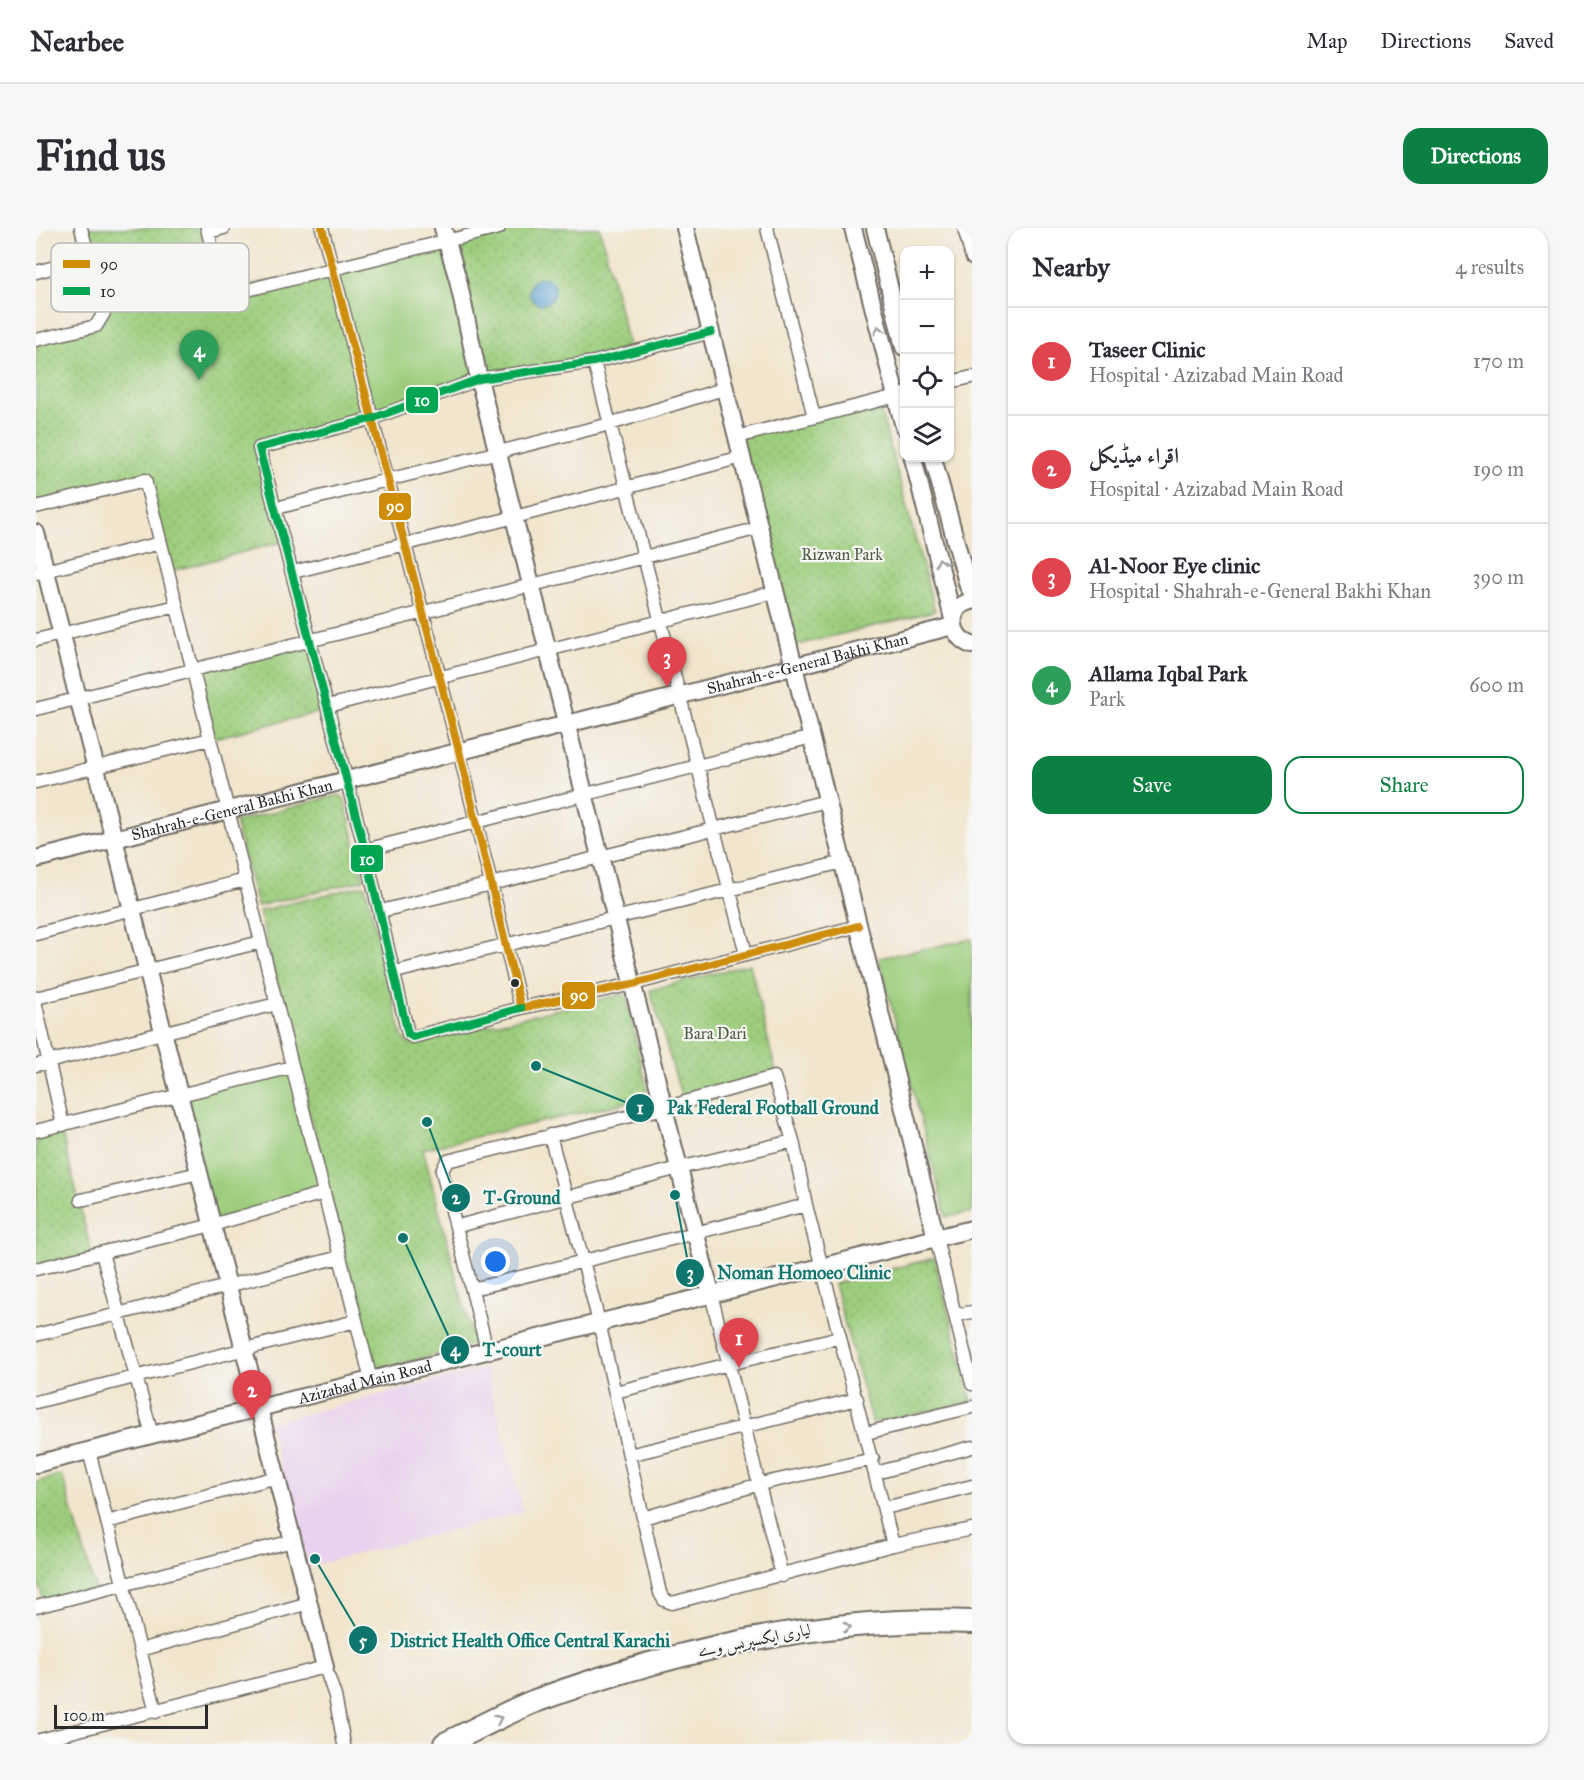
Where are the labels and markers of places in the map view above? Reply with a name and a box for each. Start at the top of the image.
pin: 4 [180,330,218,380]
pin: 3 [648,638,686,687]
unlabelled marker [509,977,521,989]
callout: Pak Federal Football Ground [625,1090,891,1126]
callout: T-Ground [441,1180,572,1216]
callout: Noman Homoeo Clinic [675,1255,903,1291]
pin: 1 [720,1318,758,1368]
callout: T-court [440,1332,554,1368]
pin: 2 [232,1370,272,1420]
callout: District Health Office Central Karachi [348,1622,682,1658]

